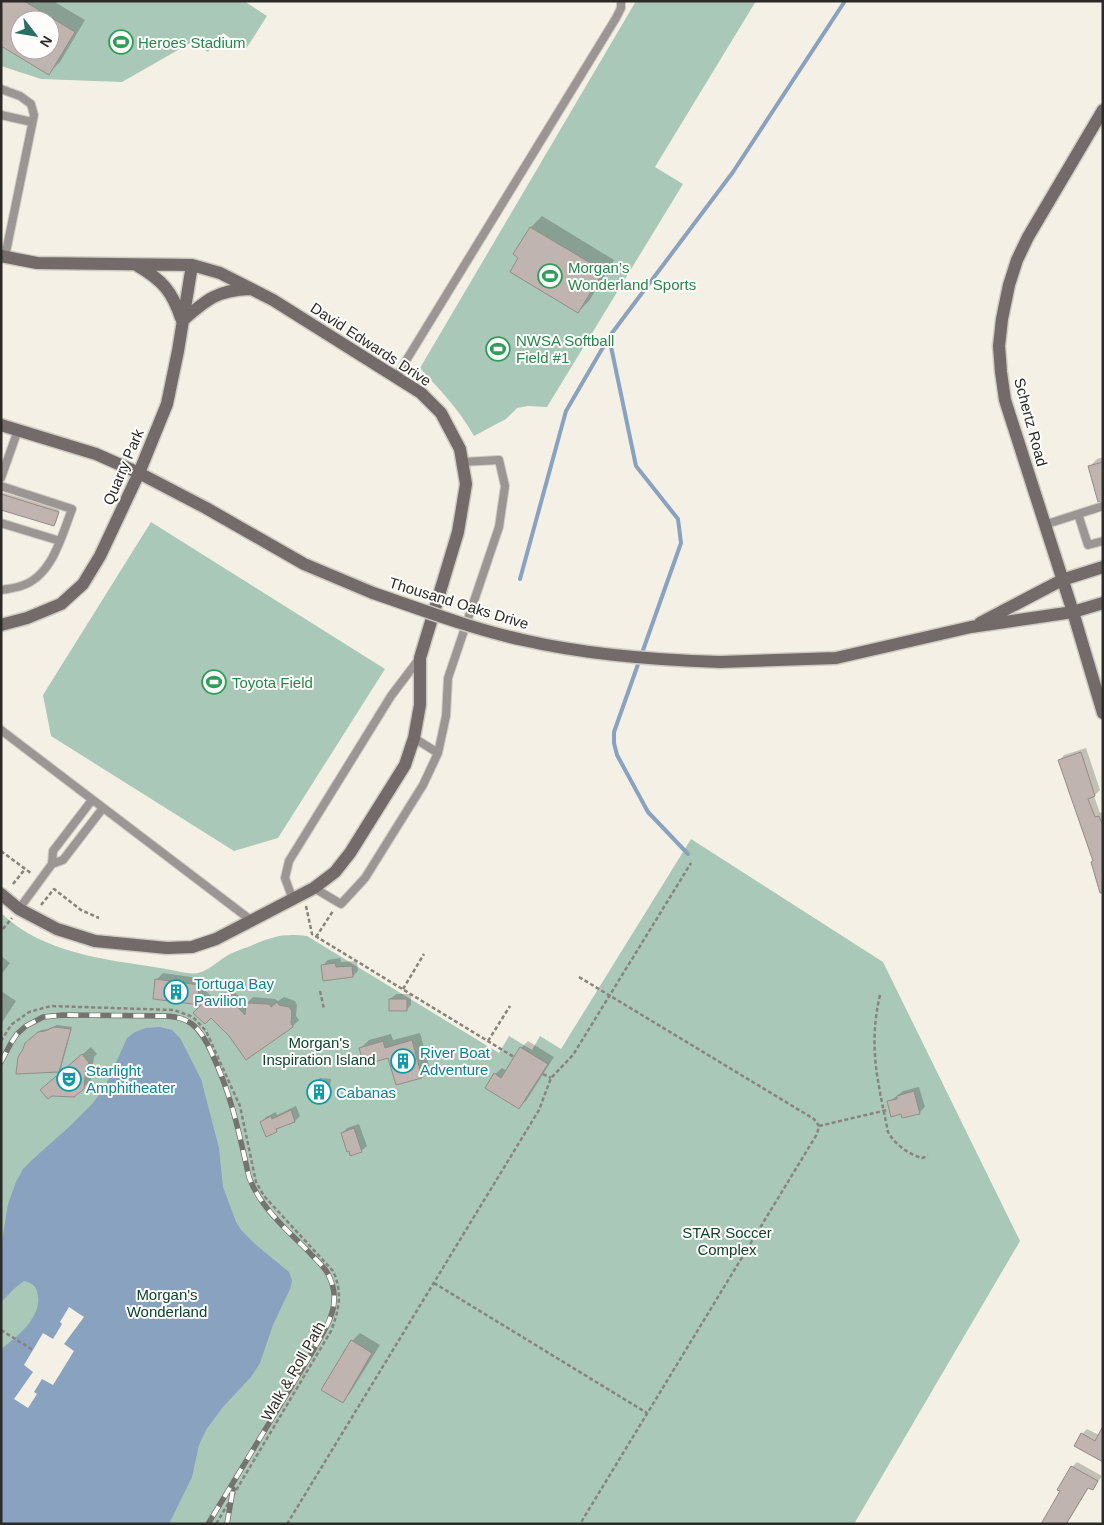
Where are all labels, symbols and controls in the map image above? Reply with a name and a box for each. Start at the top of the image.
north arrow [10,10,60,60]
sports icon: Heroes Stadium [108,29,134,55]
text: N [37,33,56,50]
place label: Heroes Stadium [138,34,246,51]
place label: Morgan’s Wonderland Sports [568,259,696,293]
sports icon: Morgan’s Wonderland Sports [537,263,563,289]
street label: David Edwards Drive [308,299,434,389]
place label: NWSA Softball Field #1 [516,332,614,366]
sports icon: NWSA Softball Field #1 [485,336,511,362]
street label: Schertz Road [1011,376,1051,468]
street label: Quarry Park [99,426,147,508]
street label: Thousand Oaks Drive [387,574,531,632]
sports icon: Toyota Field [201,669,227,695]
place label: Toyota Field [232,674,313,691]
place label: Tortuga Bay Pavilion [194,975,275,1009]
building icon: Tortuga Bay Pavilion [163,979,189,1005]
park label: Morgan's Inspiration Island [262,1034,376,1068]
place label: River Boat Adventure [420,1044,491,1078]
building icon: River Boat Adventure [390,1048,416,1074]
place label: Starlight Amphitheater [86,1062,175,1096]
theatre icon: Starlight Amphitheater [56,1066,82,1092]
building icon: Cabanas [306,1079,332,1105]
place label: Cabanas [336,1084,396,1101]
park label: STAR Soccer Complex [682,1224,772,1258]
park label: Morgan's Wonderland [127,1286,207,1320]
street label: Walk & Roll Path [258,1318,328,1424]

